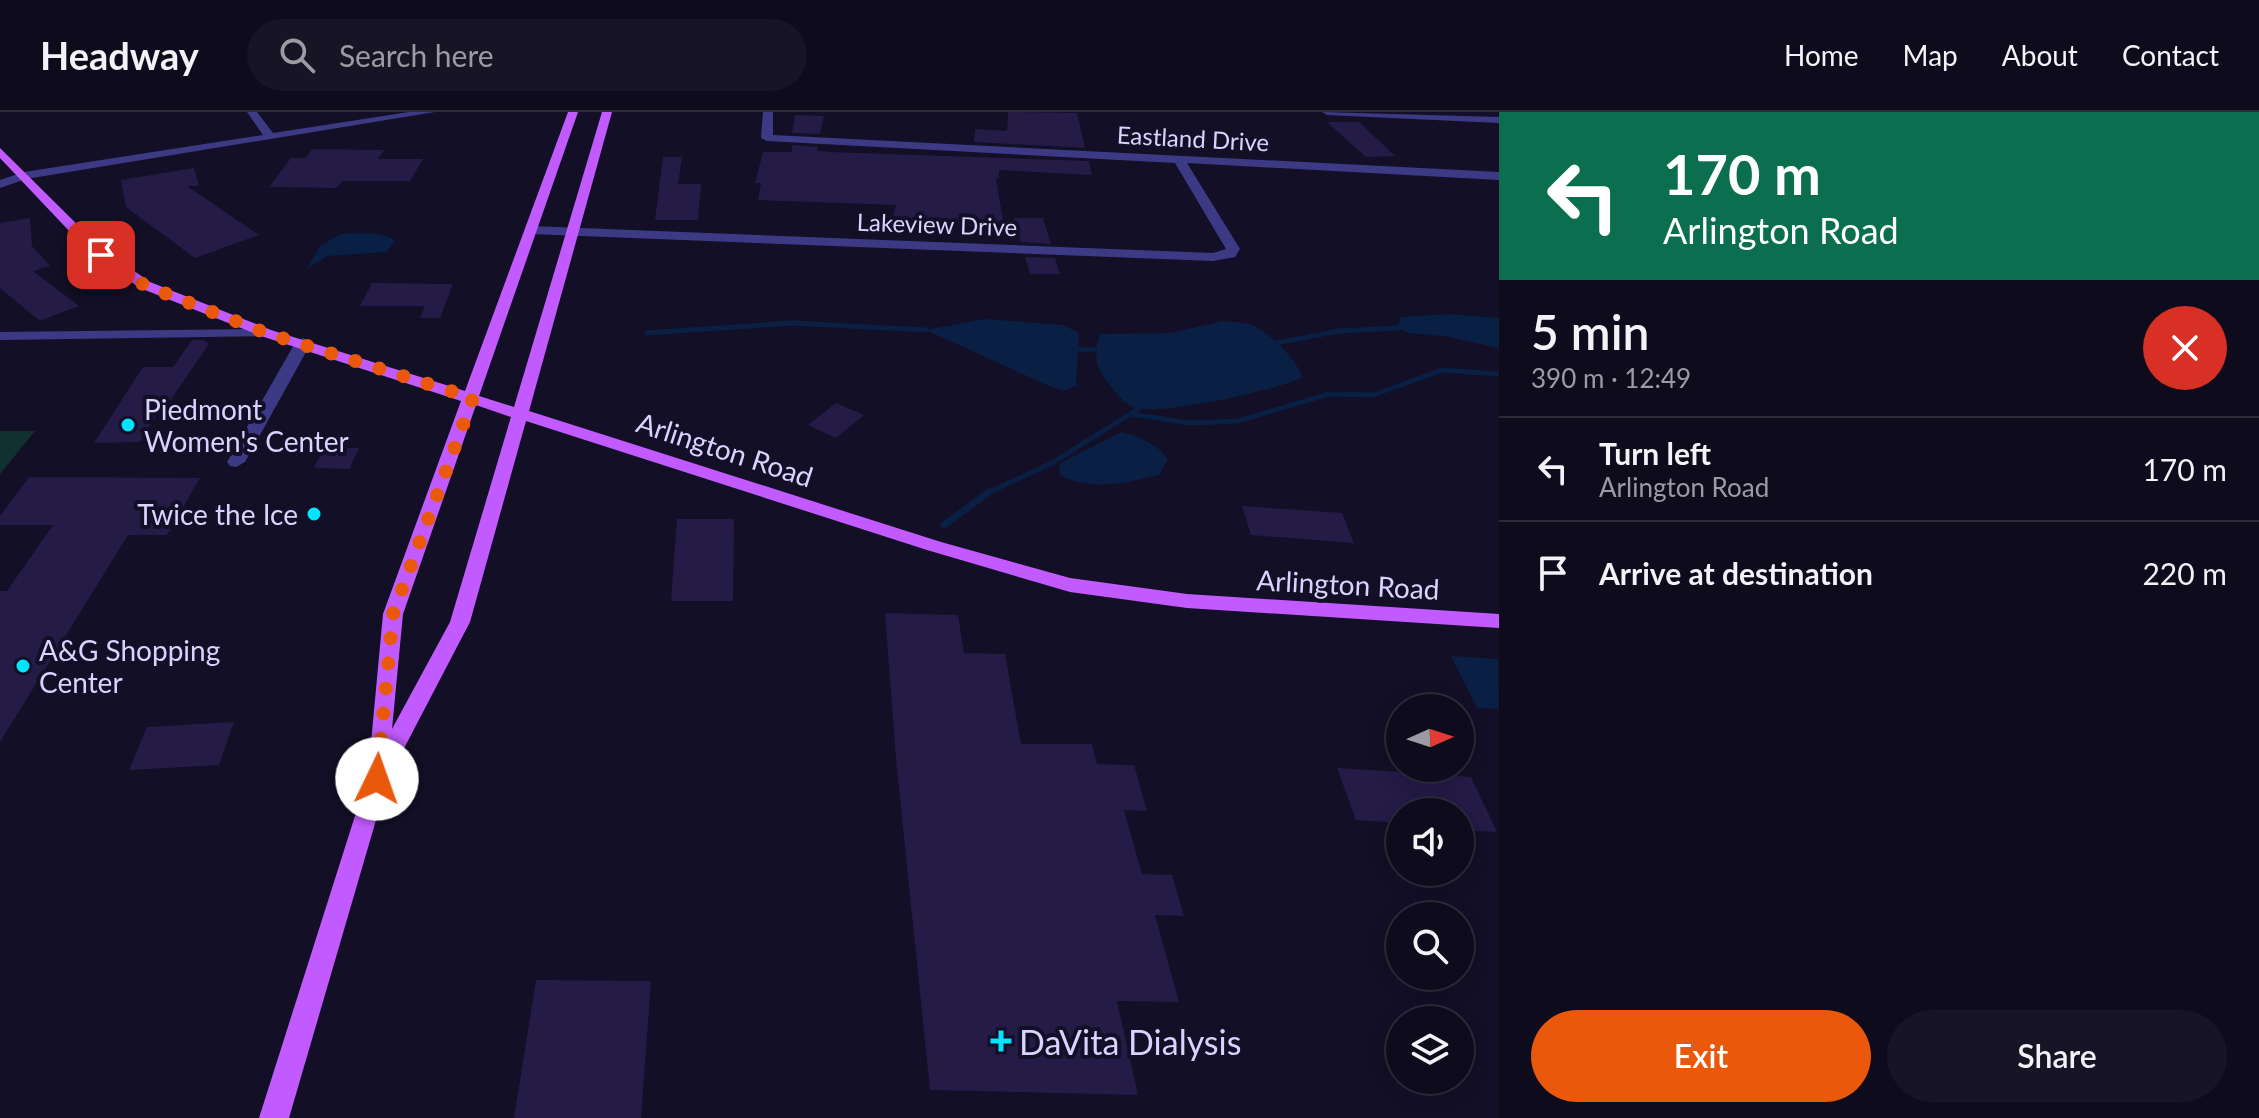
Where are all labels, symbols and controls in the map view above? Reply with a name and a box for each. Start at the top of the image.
search box [247,19,807,91]
text: Headway [40,32,199,78]
icon: search [275,33,319,77]
text: Search here [339,37,494,73]
text: Home [1784,38,1859,72]
text: Map [1903,38,1958,72]
text: About [2002,38,2078,72]
text: Contact [2122,38,2219,72]
street label: Eastland Drive [1116,120,1270,156]
text: 170 m [1663,140,1821,207]
icon: left [1531,144,1635,248]
street label: Lakeview Drive [856,207,1018,241]
text: Arlington Road [1663,208,1899,252]
pin [67,221,135,289]
icon: arrive [79,233,123,277]
text: 5 min [1531,303,1649,360]
button: close [2143,306,2227,390]
text: 390 m · 12:49 [1531,362,1691,394]
place label: Piedmont Women's Center [144,392,349,458]
street label: Arlington Road [633,405,817,493]
marker: Piedmont Women's Center [119,416,137,434]
text: Turn left [1599,435,1711,471]
icon: left [1531,447,1575,491]
text: 170 m [2142,451,2227,487]
text: Arlington Road [1599,471,1769,503]
place label: Twice the Ice [137,497,298,531]
marker: Twice the Ice [305,505,323,523]
icon: arrive [1531,551,1575,595]
text: Arrive at destination [1599,555,1873,591]
text: 220 m [2142,555,2227,591]
street label: Arlington Road [1256,562,1440,606]
place label: A&G Shopping Center [39,633,220,699]
marker: A&G Shopping Center [14,657,32,675]
north arrow [1386,694,1474,782]
map controls [1386,694,1474,1094]
position arrow [335,737,419,821]
button: sound [1386,798,1474,886]
button: search [1386,902,1474,990]
button: layers [1386,1006,1474,1094]
button: Exit [1531,1010,1871,1102]
button: Share [1887,1010,2227,1102]
place label: DaVita Dialysis [1019,1021,1241,1062]
marker: DaVita Dialysis [990,1030,1012,1052]

